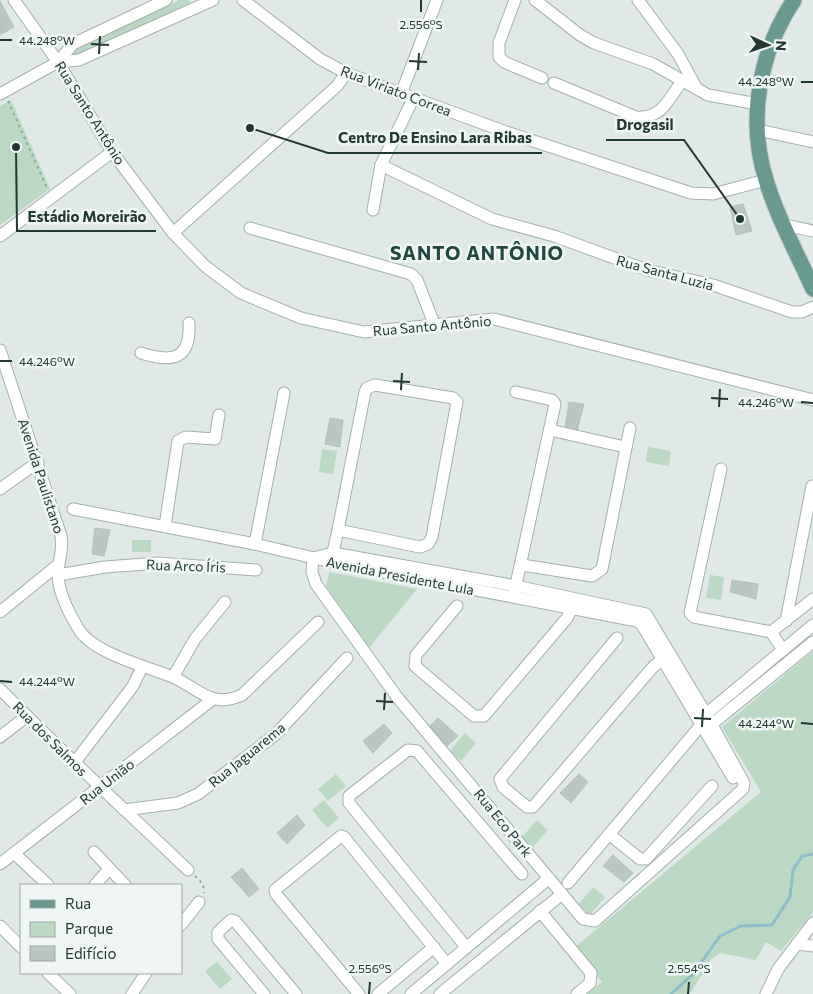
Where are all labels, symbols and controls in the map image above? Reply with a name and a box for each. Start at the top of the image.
text: 2.556°S [399,17,443,31]
north arrow [743,20,793,70]
text: 44.248°W [19,33,75,47]
text: N [773,40,790,51]
street label: Rua Santo Antônio [52,58,129,168]
street label: Rua Viriato Correa [338,62,454,119]
text: 44.248°W [738,74,794,88]
callout: Drogasil [606,110,684,140]
text: Drogasil [616,115,674,133]
callout: Centro De Ensino Lara Ribas [328,123,542,153]
text: Centro De Ensino Lara Ribas [338,128,532,146]
callout: Estádio Moreirão [17,201,156,231]
text: Estádio Moreirão [28,207,146,225]
district label: SANTO ANTÔNIO [390,241,564,264]
street label: Rua Santa Luzia [615,251,716,294]
street label: Rua Santo Antônio [372,312,492,339]
text: 44.246°W [19,354,75,368]
text: 44.246°W [738,395,794,409]
street label: Avenida Paulistano [15,416,68,536]
street label: Avenida Presidente Lula [325,553,476,598]
street label: Rua Arco Íris [146,556,226,575]
text: 44.244°W [19,674,75,688]
street label: Rua dos Salmos [10,698,91,779]
text: 44.244°W [738,716,794,730]
street label: Rua Jaguarema [205,719,288,791]
street label: Rua União [76,755,137,808]
street label: Rua Eco Park [471,785,536,860]
legend [20,884,182,974]
text: Rua [65,894,91,912]
text: Parque [65,919,113,937]
text: Edifício [65,944,116,962]
text: 2.556°S [348,961,392,975]
text: 2.554°S [667,961,711,975]

